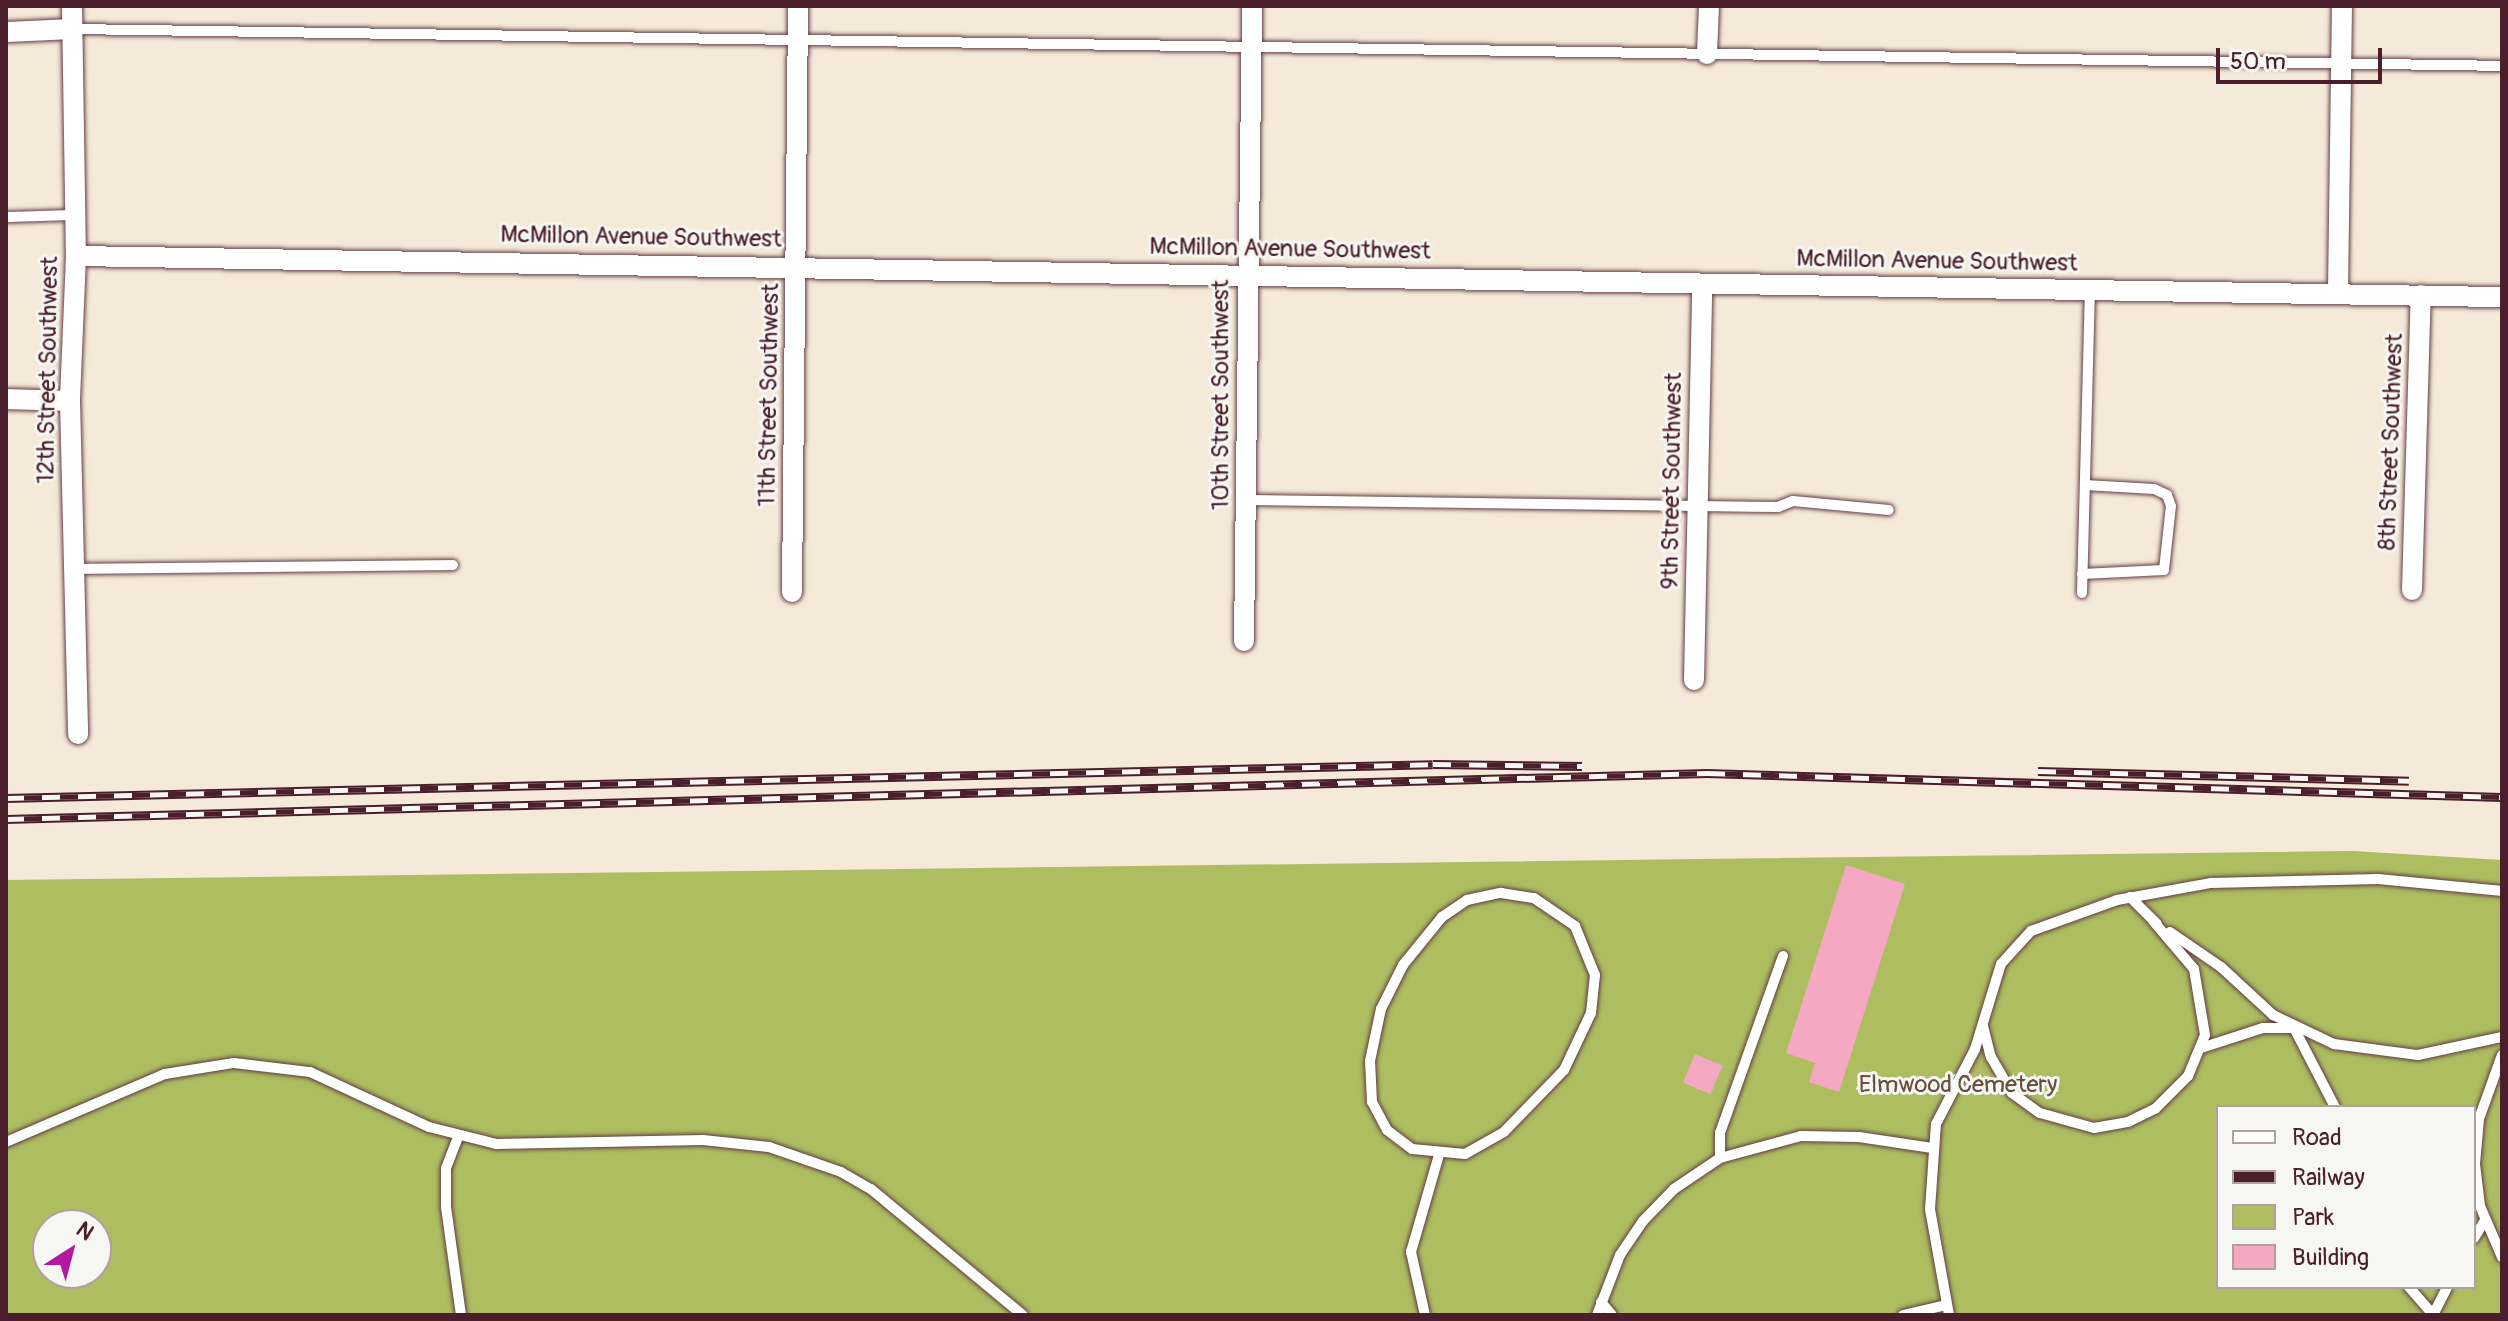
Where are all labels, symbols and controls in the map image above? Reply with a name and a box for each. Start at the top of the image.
scale bar [2220,32,2386,82]
text: 50 m [2230,47,2286,76]
street label: McMillon Avenue Southwest [500,220,782,254]
street label: McMillon Avenue Southwest [1149,232,1431,266]
street label: McMillon Avenue Southwest [1796,244,2078,278]
street label: 12th Street Southwest [32,256,64,484]
street label: 10th Street Southwest [1207,280,1235,510]
street label: 11th Street Southwest [753,283,785,507]
street label: 8th Street Southwest [2373,333,2409,551]
street label: 9th Street Southwest [1656,372,1688,590]
park label: Elmwood Cemetery [1859,1071,2057,1099]
legend [2216,1105,2476,1289]
text: Road [2292,1123,2342,1152]
text: Railway [2292,1163,2365,1192]
text: Park [2292,1203,2334,1232]
north arrow [32,1209,112,1289]
text: N [71,1216,99,1247]
text: Building [2292,1243,2369,1272]

